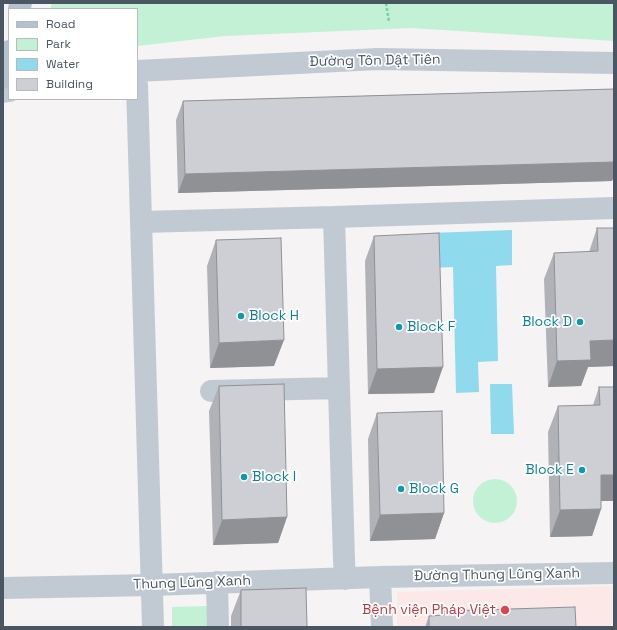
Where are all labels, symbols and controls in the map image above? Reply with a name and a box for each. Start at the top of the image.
legend [8,8,138,100]
text: Road [46,16,75,32]
text: Park [46,36,71,52]
street label: Đường Tôn Dật Tiên [309,51,441,71]
text: Water [46,56,80,72]
text: Building [46,76,93,92]
place label: Block H [249,308,299,324]
marker: Block H [236,311,246,321]
place label: Block D [522,314,572,330]
marker: Block D [575,317,585,327]
place label: Block F [407,319,455,335]
marker: Block F [394,322,404,332]
place label: Block E [525,462,574,478]
marker: Block E [577,465,587,475]
place label: Block I [252,469,296,485]
marker: Block I [239,472,249,482]
place label: Block G [409,481,459,497]
marker: Block G [396,484,406,494]
street label: Đường Thung Lũng Xanh [414,565,580,585]
street label: Thung Lũng Xanh [133,573,251,593]
place label: Bệnh viện Pháp Việt [362,602,496,618]
marker: Bệnh viện Pháp Việt [499,604,511,616]

